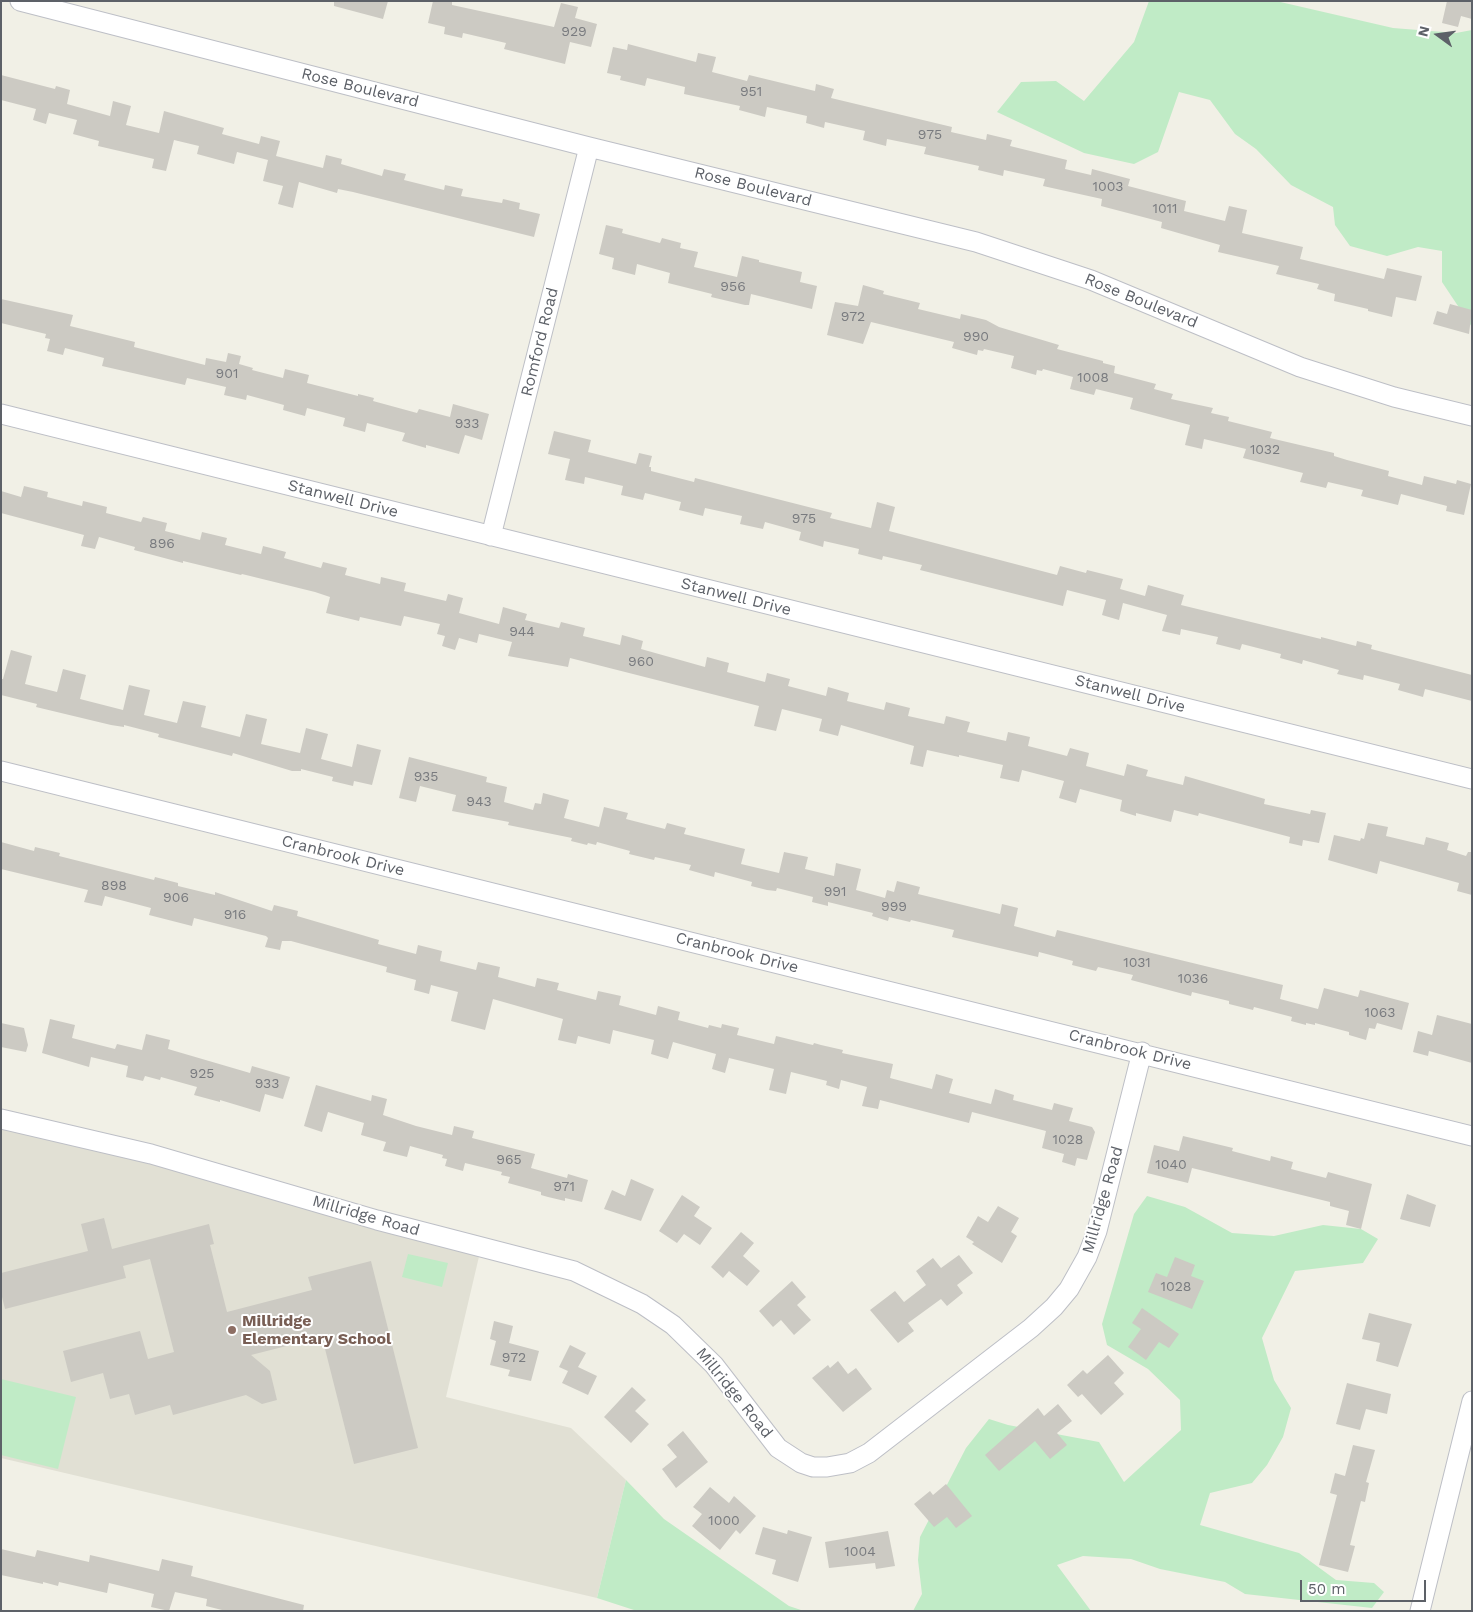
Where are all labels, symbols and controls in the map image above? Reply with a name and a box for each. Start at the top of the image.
north arrow [1413,10,1463,60]
house number: 929 [561,24,587,40]
text: N [1414,24,1432,38]
street label: Rose Boulevard [299,64,421,112]
house number: 951 [740,84,762,100]
house number: 975 [918,127,942,143]
street label: Rose Boulevard [692,163,814,211]
house number: 1003 [1093,179,1123,195]
house number: 1011 [1152,201,1178,217]
street label: Rose Boulevard [1082,270,1200,332]
house number: 956 [720,279,746,295]
street label: Romford Road [517,286,563,398]
house number: 972 [841,309,865,325]
house number: 990 [963,329,989,345]
house number: 901 [216,366,238,382]
house number: 1008 [1077,370,1109,386]
house number: 933 [455,416,479,432]
house number: 1032 [1250,442,1280,458]
street label: Stanwell Drive [286,476,400,522]
house number: 975 [792,511,816,527]
house number: 896 [149,536,175,552]
street label: Stanwell Drive [679,574,793,620]
house number: 944 [509,624,535,640]
house number: 960 [628,654,654,670]
street label: Stanwell Drive [1073,671,1187,717]
house number: 935 [414,769,438,785]
house number: 943 [466,794,492,810]
street label: Cranbrook Drive [280,831,406,881]
house number: 898 [101,878,127,894]
house number: 991 [824,884,846,900]
house number: 906 [163,890,189,906]
house number: 999 [881,899,907,915]
house number: 916 [224,907,246,923]
street label: Cranbrook Drive [674,928,800,978]
house number: 1031 [1123,955,1151,971]
house number: 1036 [1178,971,1208,987]
house number: 1063 [1365,1005,1395,1021]
street label: Cranbrook Drive [1067,1025,1193,1075]
house number: 925 [190,1066,214,1082]
house number: 933 [255,1076,279,1092]
house number: 1028 [1053,1132,1083,1148]
street label: Millridge Road [1079,1144,1127,1256]
house number: 965 [496,1152,522,1168]
house number: 1040 [1155,1157,1187,1173]
house number: 971 [553,1179,575,1195]
street label: Millridge Road [310,1192,422,1240]
house number: 1028 [1161,1279,1191,1295]
place label: Millridge Elementary School [242,1311,391,1349]
marker: Millridge Elementary School [226,1324,238,1336]
street label: Millridge Road [692,1344,776,1442]
house number: 972 [502,1350,526,1366]
house number: 1000 [708,1513,740,1529]
house number: 1004 [844,1544,876,1560]
scale bar [1303,1570,1429,1602]
text: 50 m [1308,1580,1345,1598]

